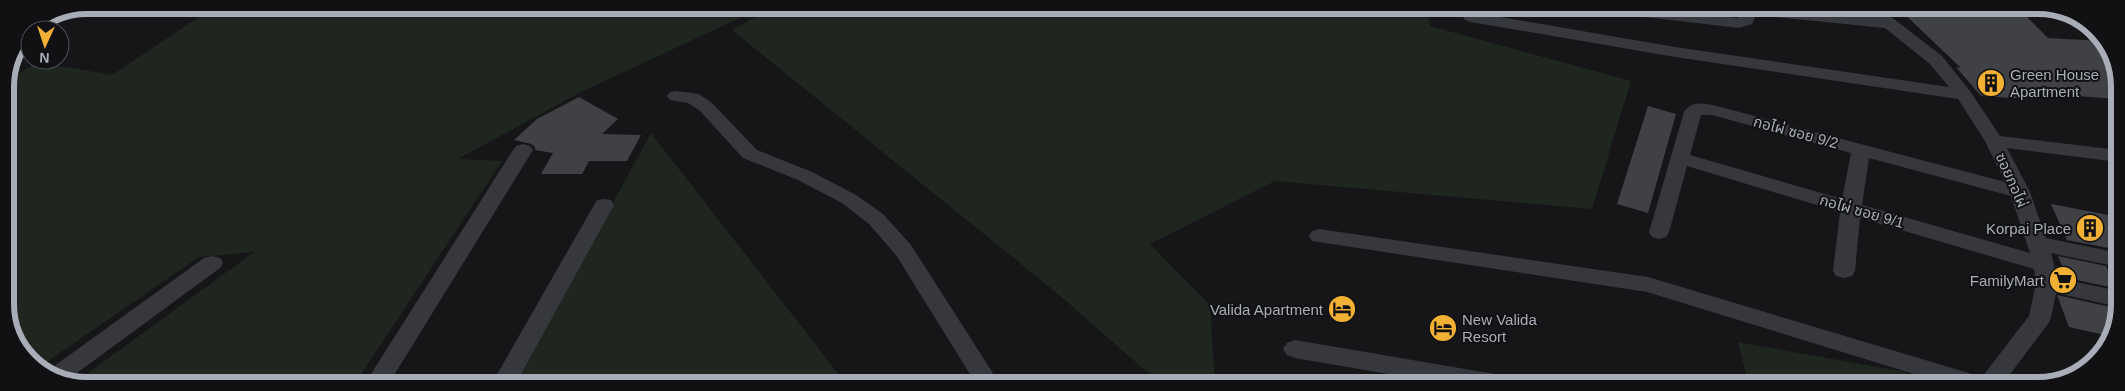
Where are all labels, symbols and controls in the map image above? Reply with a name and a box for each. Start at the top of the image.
north arrow [20,20,70,70]
text: N [39,50,50,66]
place label: Green House Apartment [2010,66,2099,100]
building icon: Green House Apartment [1976,68,2006,98]
street label: กอไผ่ ซอย 9/2 [1752,113,1840,151]
street label: ซอยกอไผ่ [1992,150,2032,210]
street label: กอไผ่ ซอย 9/1 [1818,191,1906,231]
building icon: Korpai Place [2075,213,2105,243]
place label: Korpai Place [1986,220,2071,237]
supermarket icon: FamilyMart [2048,265,2078,295]
place label: FamilyMart [1970,272,2045,289]
hotel icon: Valida Apartment [1327,294,1357,324]
place label: Valida Apartment [1210,301,1324,318]
place label: New Valida Resort [1462,311,1537,345]
hotel icon: New Valida Resort [1428,313,1458,343]

